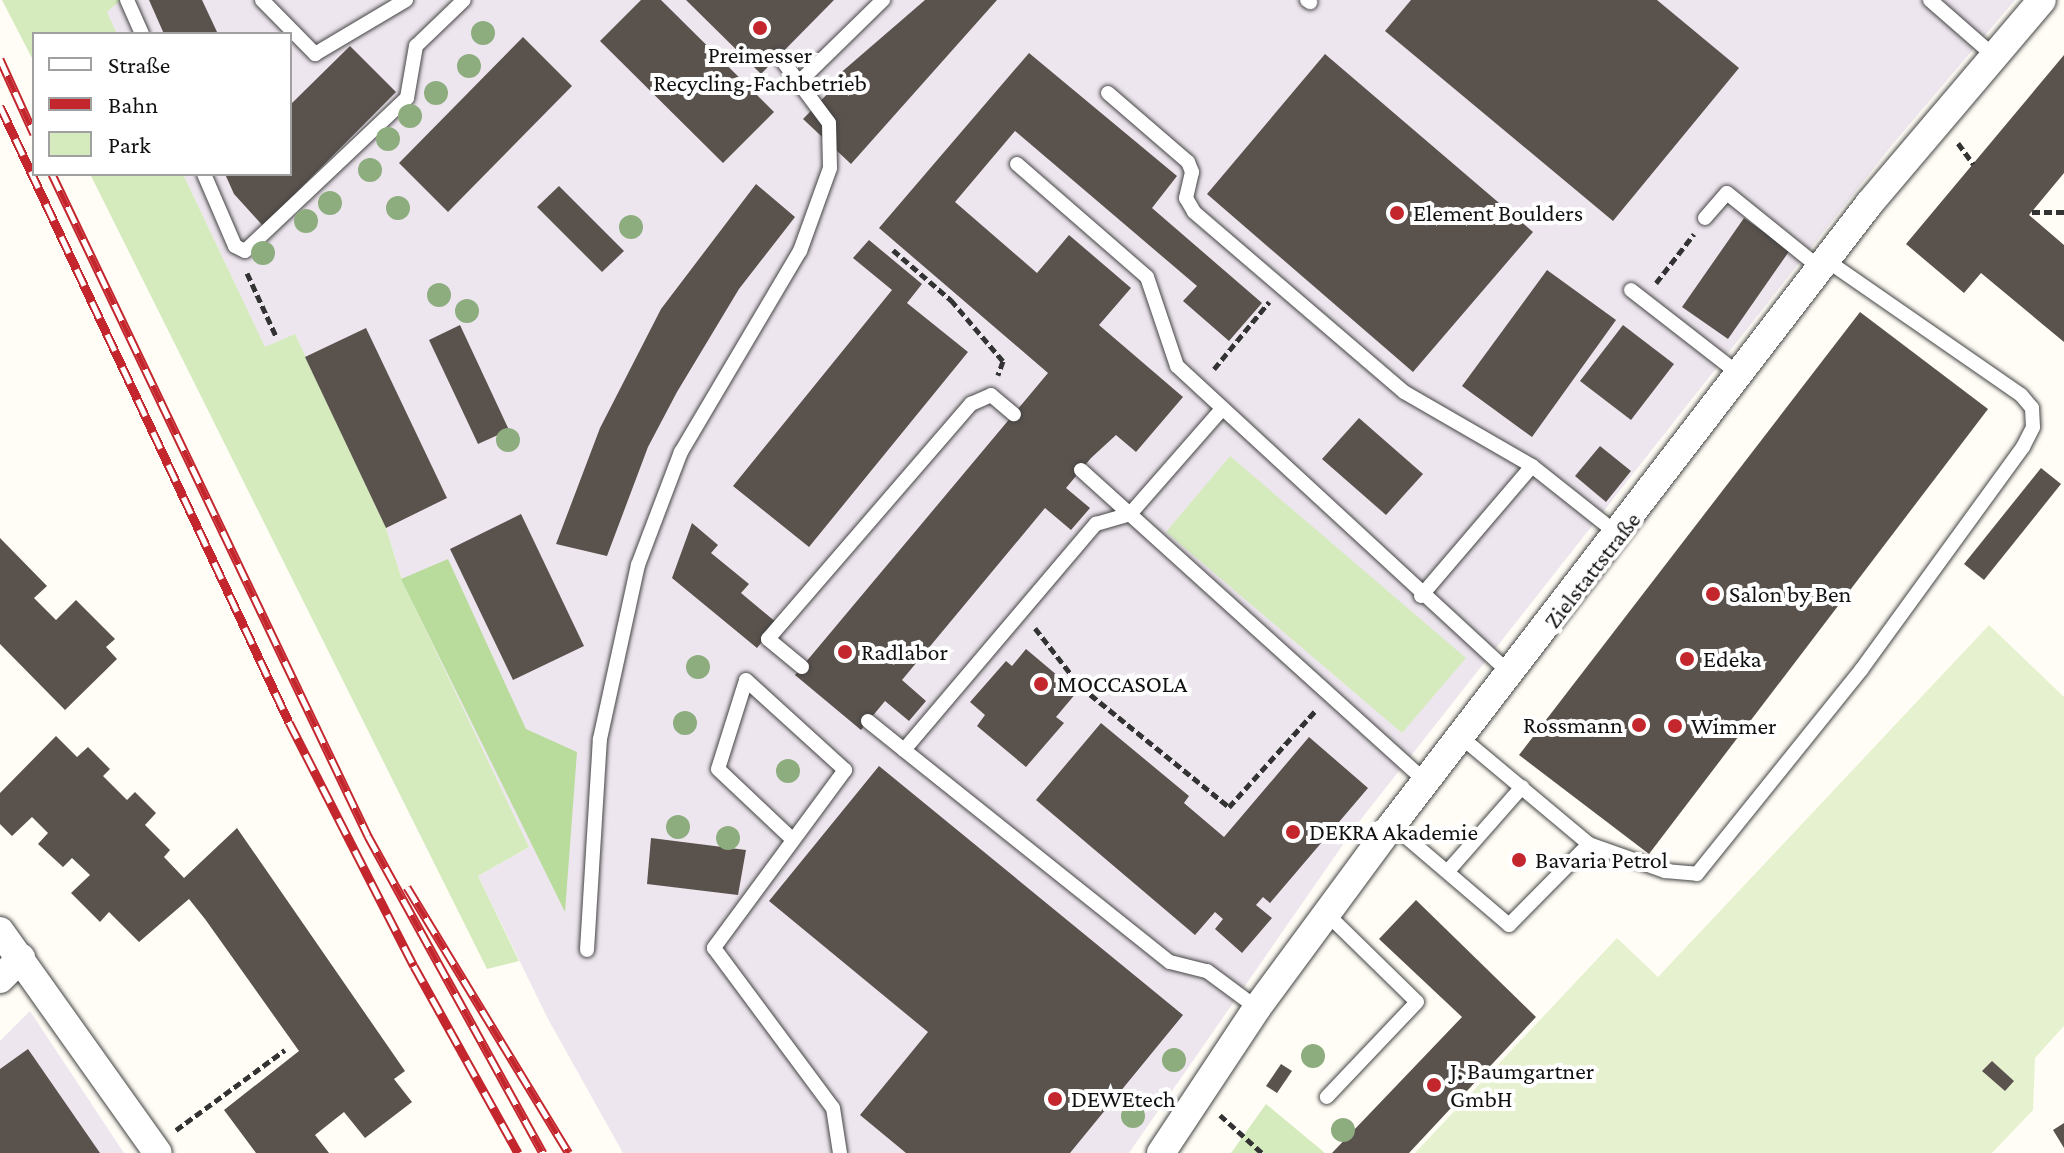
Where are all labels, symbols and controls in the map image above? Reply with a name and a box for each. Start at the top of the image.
marker: Preimesser Recycling-Fachbetrieb [751,19,769,37]
legend [32,32,292,176]
place label: Preimesser Recycling-Fachbetrieb [653,41,867,97]
text: Straße [108,51,170,78]
text: Bahn [108,91,158,118]
text: Park [108,131,151,158]
place label: Element Boulders [1413,199,1583,227]
marker: Element Boulders [1388,204,1406,222]
street label: Zielstattstraße [1538,506,1646,634]
place label: Salon by Ben [1729,580,1851,608]
marker: Salon by Ben [1704,585,1722,603]
place label: Radlabor [861,638,948,666]
marker: Radlabor [836,643,854,661]
place label: Edeka [1703,645,1762,673]
marker: Edeka [1678,650,1696,668]
place label: MOCCASOLA [1057,670,1187,698]
marker: MOCCASOLA [1032,675,1050,693]
place label: Rossmann [1523,711,1623,739]
place label: Wimmer [1691,712,1777,740]
marker: Rossmann [1630,716,1648,734]
marker: Wimmer [1666,717,1684,735]
place label: DEKRA Akademie [1309,818,1478,846]
marker: DEKRA Akademie [1284,823,1302,841]
place label: Bavaria Petrol [1535,846,1668,874]
marker: Bavaria Petrol [1510,851,1528,869]
place label: J. Baumgartner GmbH [1450,1057,1594,1113]
marker: J. Baumgartner GmbH [1425,1076,1443,1094]
place label: DEWEtech [1071,1085,1176,1113]
marker: DEWEtech [1046,1090,1064,1108]

